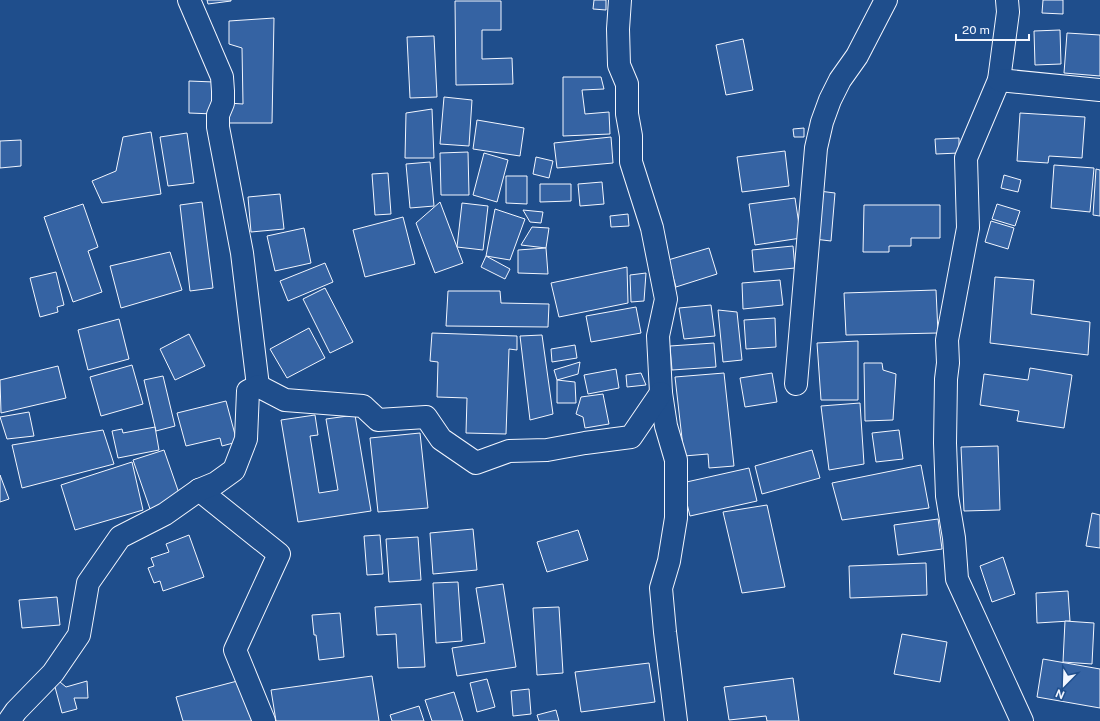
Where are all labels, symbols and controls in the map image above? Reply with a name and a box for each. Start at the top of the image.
scale bar [956,16,1029,42]
text: 20 m [962,23,990,37]
north arrow [1044,665,1084,705]
text: N [1054,687,1066,701]

